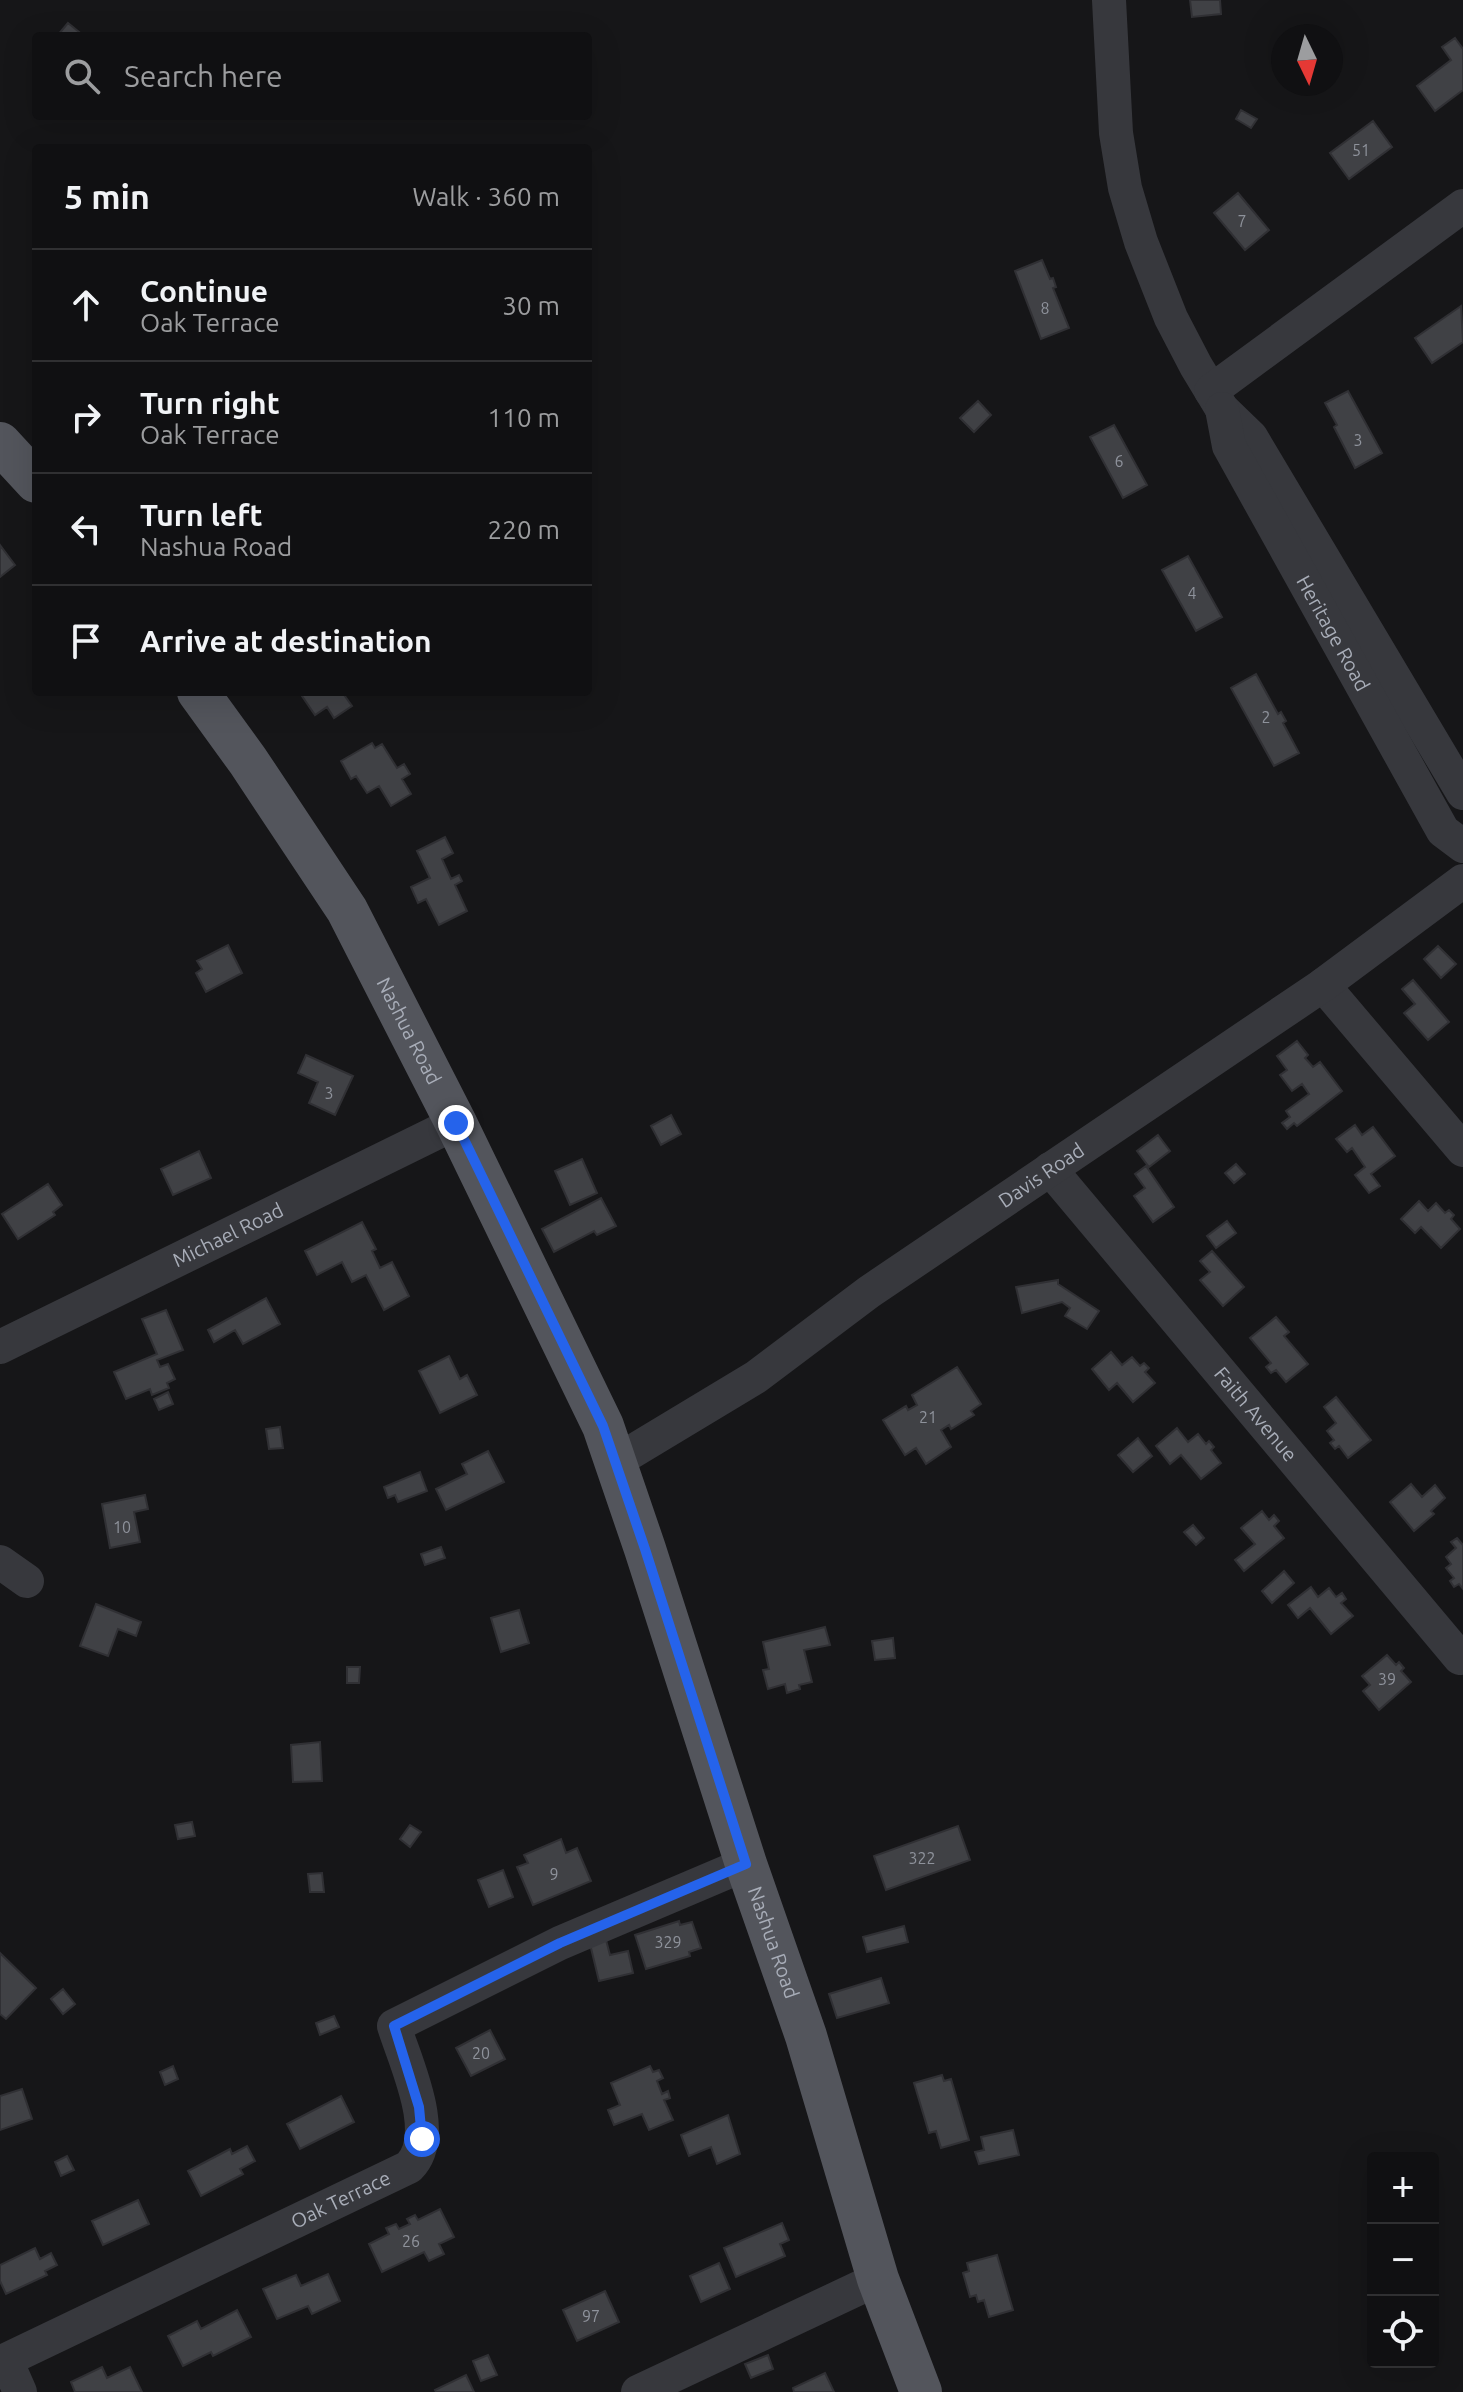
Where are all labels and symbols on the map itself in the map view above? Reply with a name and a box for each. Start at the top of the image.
north arrow [1271,24,1343,96]
house number: 51 [1352,141,1370,159]
house number: 7 [1237,212,1247,230]
house number: 8 [1040,299,1050,317]
house number: 3 [1353,431,1363,449]
house number: 6 [1114,452,1124,470]
street label: Heritage Road [1292,571,1375,695]
house number: 4 [1187,584,1197,602]
house number: 2 [1261,708,1271,726]
street label: Nashua Road [372,973,446,1088]
house number: 3 [324,1084,334,1102]
route end [438,1105,474,1141]
street label: Davis Road [994,1138,1088,1212]
street label: Michael Road [169,1198,287,1271]
street label: Faith Avenue [1210,1362,1302,1466]
house number: 21 [919,1408,937,1426]
house number: 10 [113,1518,131,1536]
house number: 39 [1378,1670,1396,1688]
house number: 322 [908,1849,936,1867]
house number: 9 [549,1865,559,1883]
street label: Nashua Road [744,1883,804,2001]
house number: 329 [654,1933,682,1951]
house number: 20 [472,2044,490,2062]
route start [404,2121,440,2157]
street label: Oak Terrace [287,2166,394,2233]
house number: 26 [402,2232,420,2250]
house number: 97 [582,2307,600,2325]

